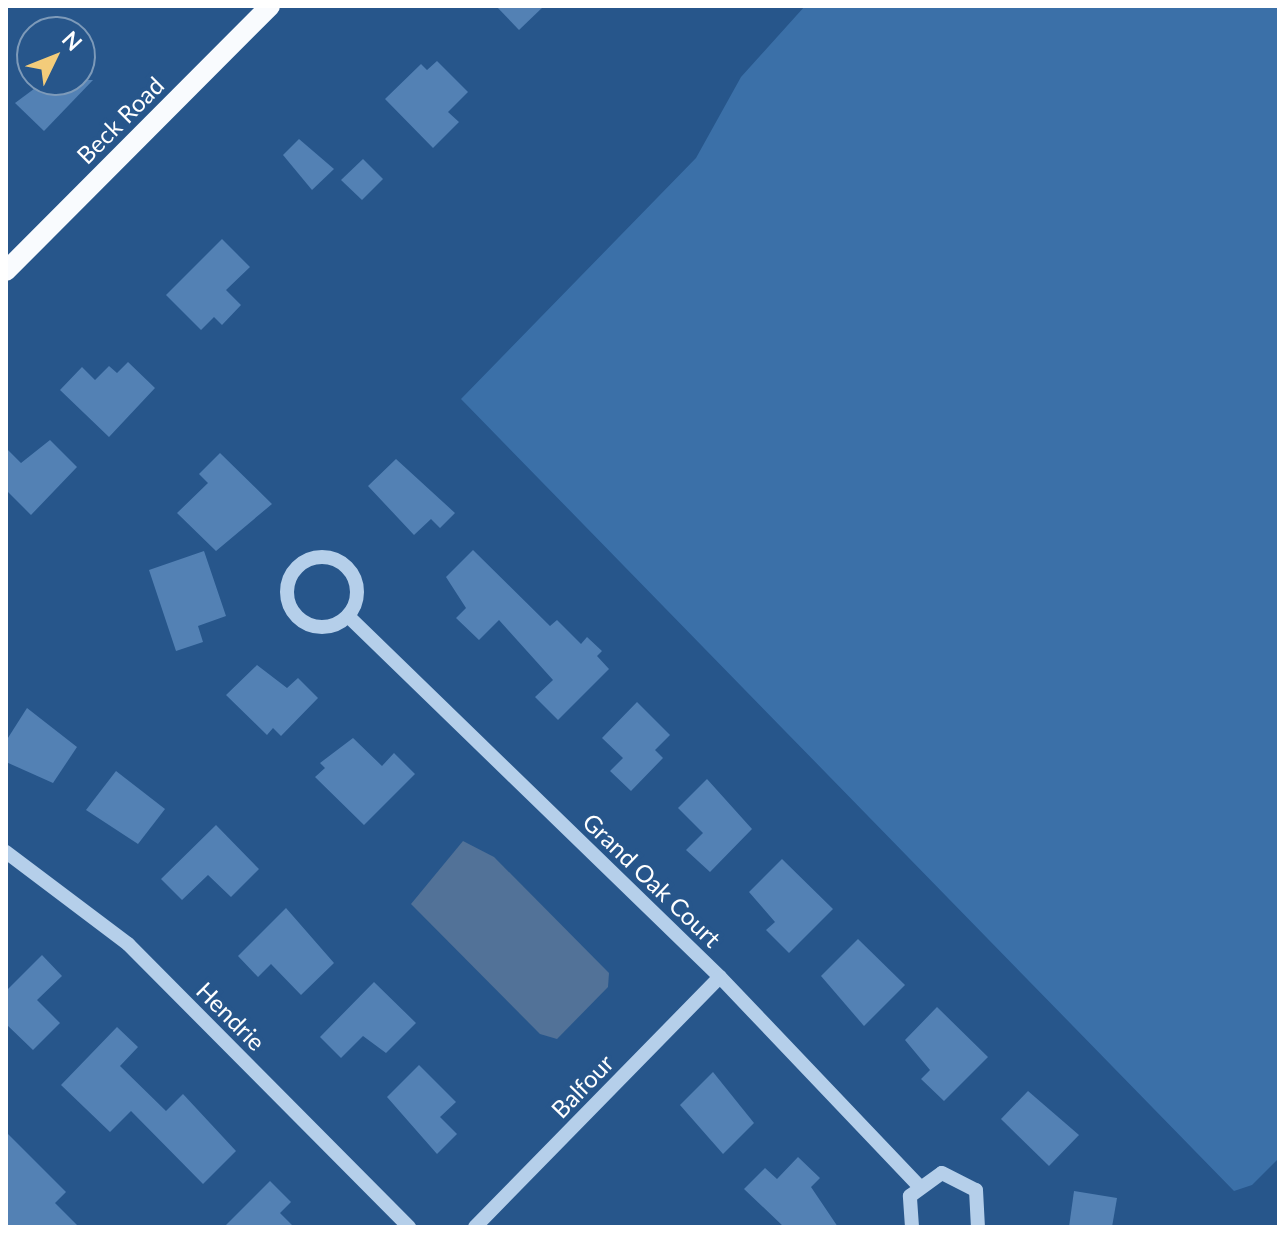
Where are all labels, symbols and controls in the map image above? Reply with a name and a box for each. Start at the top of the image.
north arrow [16,16,96,96]
text: N [57,25,88,56]
street label: Beck Road [71,71,169,169]
street label: Grand Oak Court [577,807,727,953]
street label: Hendrie [191,976,271,1056]
street label: Balfour [545,1048,619,1124]

